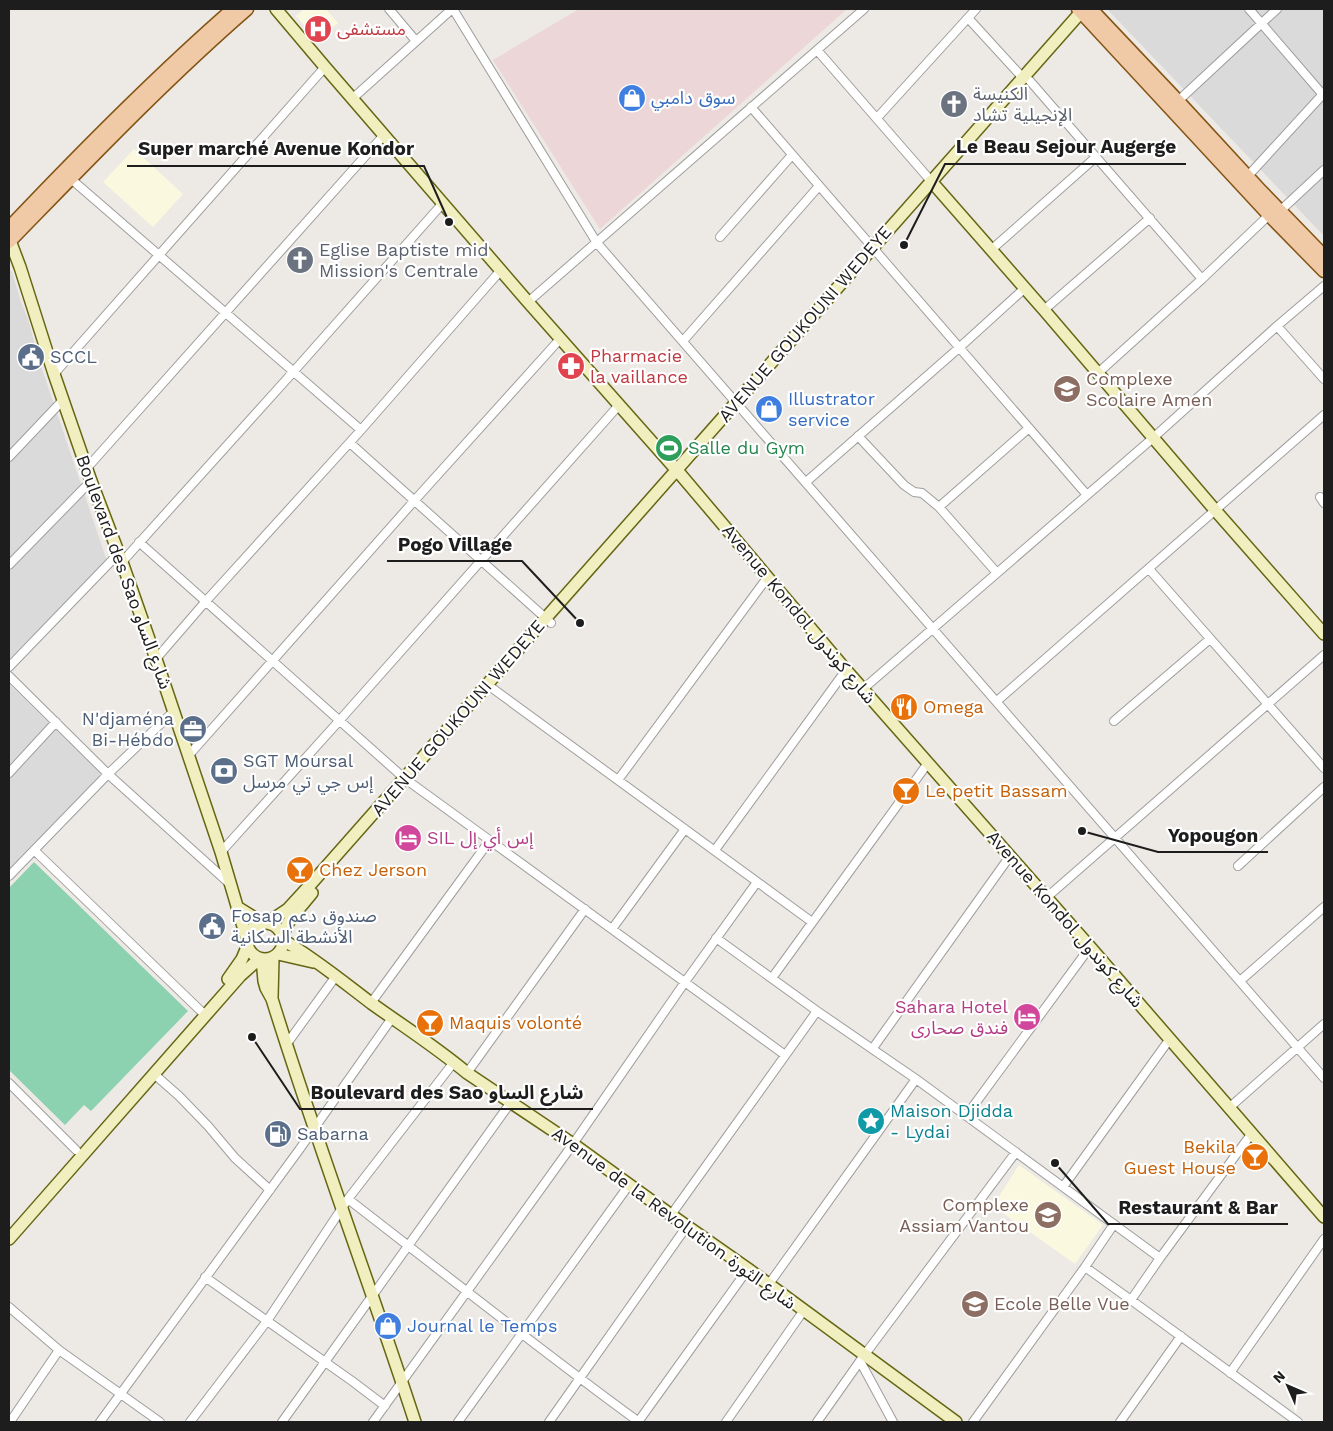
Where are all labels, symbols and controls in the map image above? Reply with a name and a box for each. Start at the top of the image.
hospital icon: مستشفى [303,14,333,44]
place label: مستشفى [337,18,406,40]
shop icon: سوق دامبي [617,83,647,113]
place label: الكنيسة الإنجيلية تشاد [973,83,1072,127]
place label: سوق دامبي [651,87,735,111]
church icon: الكنيسة الإنجيلية تشاد [939,89,969,119]
callout: Le Beau Sejour Augerge [945,130,1186,164]
callout: Super marché Avenue Kondor [127,132,424,166]
text: Le Beau Sejour Augerge [956,135,1176,158]
text: Super marché Avenue Kondor [138,137,415,160]
street label: AVENUE GOUKOUNI WEDEYE [714,221,896,426]
place label: Eglise Baptiste mid Mission's Centrale [319,239,489,281]
church icon: Eglise Baptiste mid Mission's Centrale [285,245,315,275]
public building icon: SCCL [16,342,46,372]
place label: Pharmacie la vaillance [590,345,688,387]
place label: SCCL [50,346,97,367]
pharmacy icon: Pharmacie la vaillance [556,351,586,381]
place label: Complexe Scolaire Amen [1086,368,1212,410]
school or university icon: Complexe Scolaire Amen [1052,374,1082,404]
place label: Illustrator service [788,388,875,430]
shop icon: Illustrator service [754,394,784,424]
sports icon: Salle du Gym [654,433,684,463]
place label: Salle du Gym [688,437,805,458]
street label: Boulevard des Sao شارع الساو [68,452,177,693]
street label: Avenue Kondol شارع كوندول [715,520,881,710]
callout: Pogo Village [387,527,522,561]
text: Pogo Village [398,533,512,556]
street label: AVENUE GOUKOUNI WEDEYE [367,615,549,820]
restaurant icon: Omega [889,692,919,722]
place label: Omega [923,696,984,717]
place label: N'djaména Bi-Hébdo [82,708,174,750]
office icon: N'djaména Bi-Hébdo [178,714,208,744]
place label: SGT Moursal إس جي تي مرسل [243,750,373,795]
bank icon: SGT Moursal إس جي تي مرسل [209,756,239,786]
bar icon: Le petit Bassam [891,776,921,806]
place label: Le petit Bassam [925,780,1068,801]
callout: Yopougon [1158,818,1268,852]
hotel icon: SIL إس أي إل [393,823,423,853]
text: Yopougon [1168,824,1258,847]
street label: Avenue Kondol شارع كوندول [980,826,1148,1014]
place label: SIL إس أي إل [427,827,533,851]
bar icon: Chez Jerson [285,855,315,885]
place label: Chez Jerson [319,859,427,880]
place label: Fosap صندوق دعم الأنشطة السكانية [231,905,377,947]
public building icon: Fosap صندوق دعم الأنشطة السكانية [197,911,227,941]
place label: Sahara Hotel فندق صحارى [895,996,1008,1039]
hotel icon: Sahara Hotel فندق صحارى [1012,1002,1042,1032]
bar icon: Maquis volonté [415,1008,445,1038]
place label: Maquis volonté [449,1012,582,1033]
callout: Boulevard des Sao شارع الساو [300,1075,593,1109]
text: Boulevard des Sao شارع الساو [310,1081,584,1106]
place label: Maison Djidda - Lydai [890,1100,1013,1142]
place icon: Maison Djidda - Lydai [856,1106,886,1136]
fuel station icon: Sabarna [263,1119,293,1149]
street label: Avenue de la Revolution شارع الثورة [546,1122,800,1316]
place label: Sabarna [297,1123,369,1144]
place label: Bekila Guest House [1123,1136,1236,1178]
bar icon: Bekila Guest House [1240,1142,1270,1172]
callout: Restaurant & Bar [1108,1190,1288,1224]
place label: Complexe Assiam Vantou [899,1194,1029,1236]
text: Restaurant & Bar [1118,1196,1279,1219]
school or university icon: Complexe Assiam Vantou [1033,1200,1063,1230]
school or university icon: Ecole Belle Vue [960,1289,990,1319]
place label: Ecole Belle Vue [994,1293,1130,1314]
shop icon: Journal le Temps [373,1311,403,1341]
place label: Journal le Temps [407,1315,557,1336]
north arrow [1263,1361,1313,1411]
text: N [1269,1367,1288,1386]

